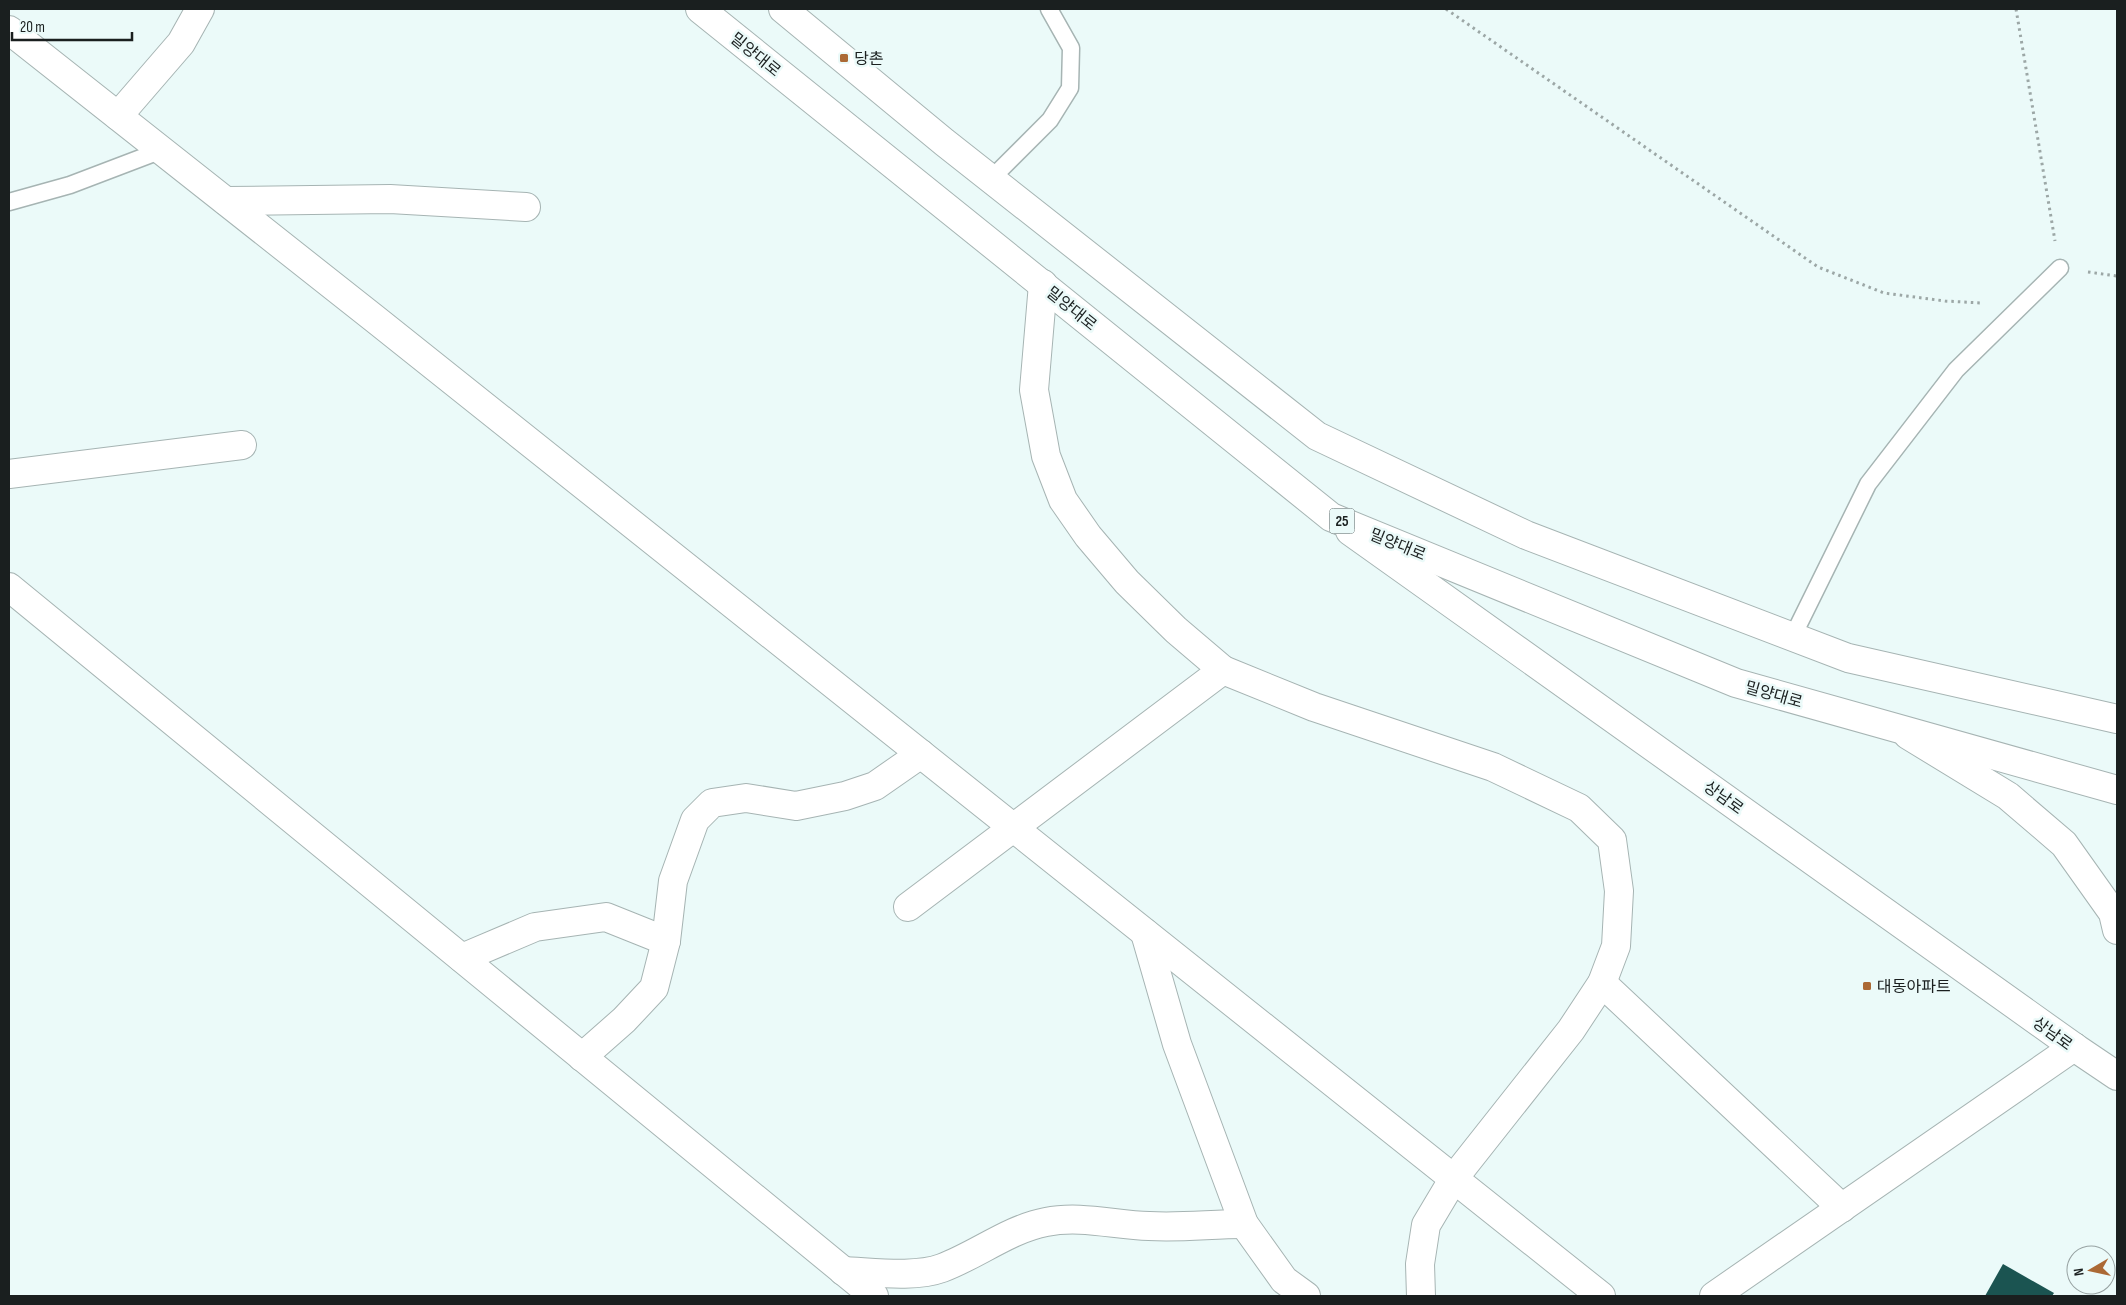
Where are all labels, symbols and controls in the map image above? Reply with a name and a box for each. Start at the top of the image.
scale bar [12,10,132,42]
text: 20 m [20,18,45,37]
street label: 밀양대로 [726,29,784,81]
place label: 당촌 [854,50,883,69]
marker: 당촌 [838,52,850,64]
street label: 밀양대로 [1042,283,1100,335]
road number: 25 [1330,508,1354,534]
street label: 밀양대로 [1367,526,1429,565]
street label: 밀양대로 [1743,678,1805,713]
street label: 상남로 [1700,778,1747,819]
place label: 대동아파트 [1877,978,1951,997]
marker: 대동아파트 [1861,980,1873,992]
street label: 상남로 [2029,1014,2076,1055]
north arrow [2066,1245,2116,1295]
text: N [2070,1267,2088,1277]

